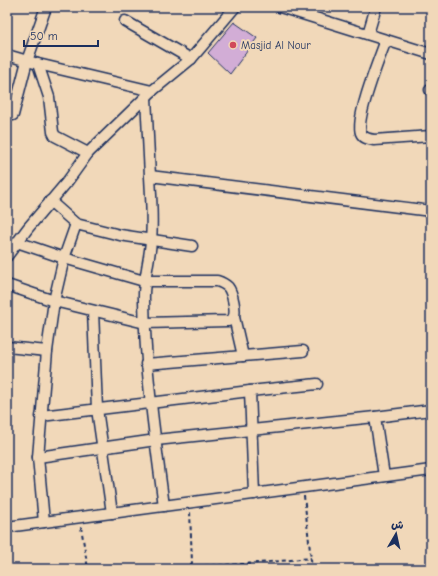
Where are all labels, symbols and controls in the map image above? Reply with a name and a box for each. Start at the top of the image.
scale bar [24,22,98,48]
text: 50 m [30,29,58,43]
place label: Masjid Al Nour [241,39,311,52]
marker: Masjid Al Nour [228,40,238,50]
north arrow [376,514,416,554]
text: ش [390,517,404,532]

